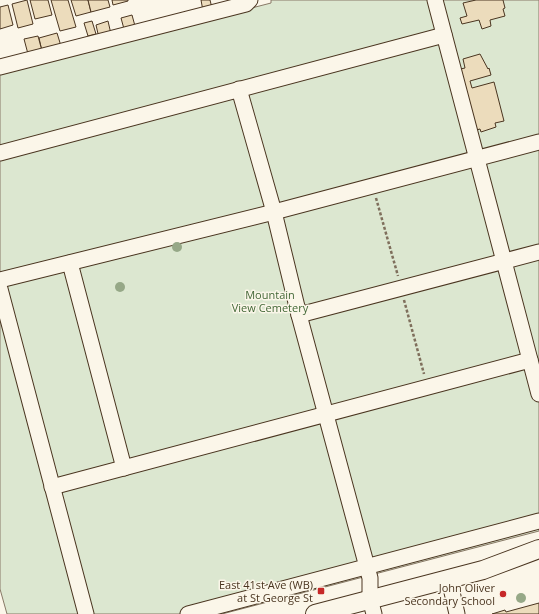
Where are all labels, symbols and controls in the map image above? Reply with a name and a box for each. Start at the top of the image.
park label: Mountain View Cemetery [232,287,309,315]
place label: East 41st Ave (WB) at St George St [219,577,313,605]
place label: John Oliver Secondary School [404,580,495,608]
marker: East 41st Ave (WB) at St George St [316,586,326,596]
marker: John Oliver Secondary School [498,589,508,599]

